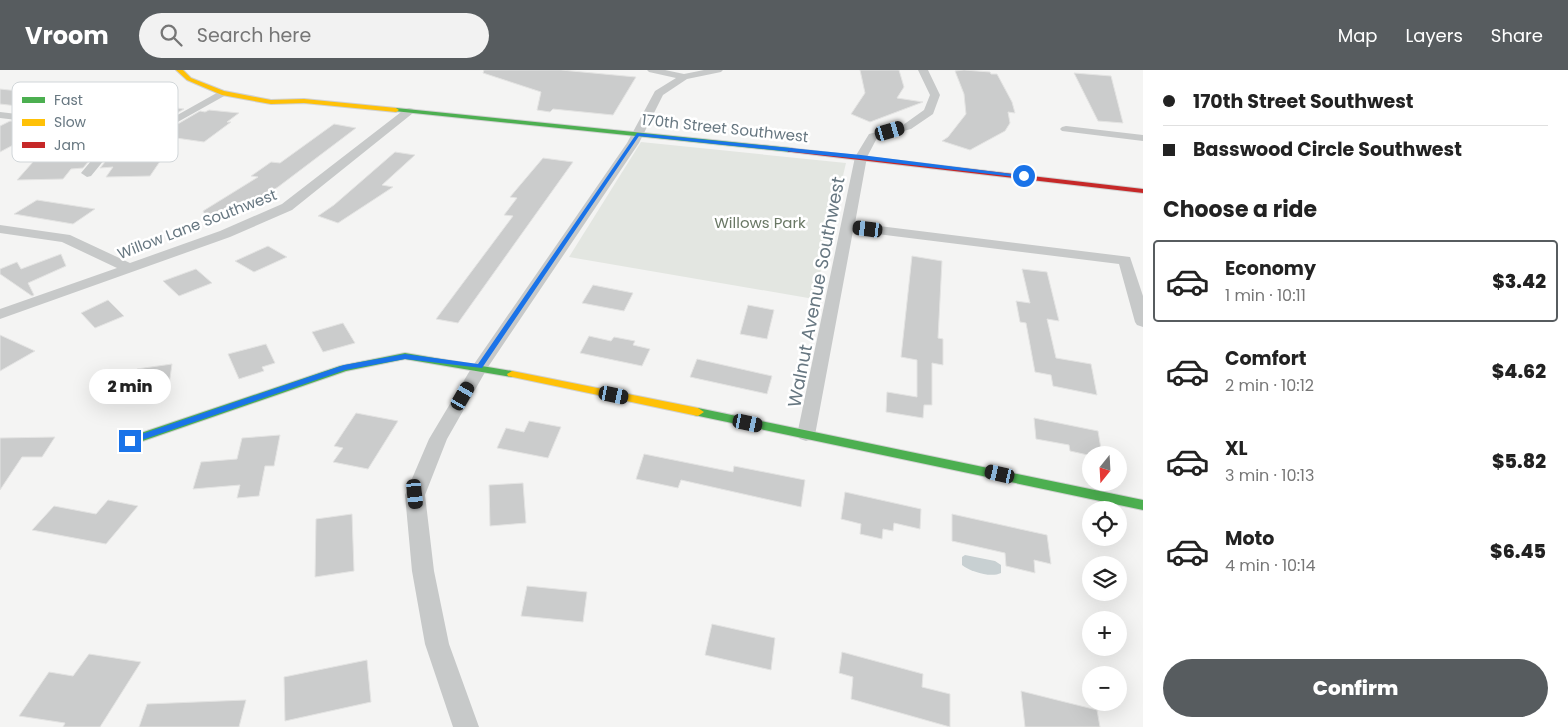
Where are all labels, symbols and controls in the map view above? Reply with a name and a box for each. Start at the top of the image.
search box [139,13,489,58]
text: Vroom [25,19,109,52]
icon: search [157,21,185,49]
text: Search here [197,22,311,49]
text: Map [1338,23,1378,48]
text: Layers [1406,23,1463,48]
text: Share [1491,23,1543,48]
legend [12,82,178,162]
text: 170th Street Southwest [1193,88,1414,115]
text: Fast [54,90,83,110]
street label: 170th Street Southwest [641,109,809,147]
text: Slow [54,112,87,132]
car [873,120,906,142]
text: Jam [54,135,85,155]
text: Basswood Circle Southwest [1193,136,1462,163]
route start [1013,165,1035,187]
street label: Walnut Avenue Southwest [781,175,851,409]
street label: Willow Lane Southwest [114,184,280,264]
text: Choose a ride [1163,194,1317,225]
park label: Willows Park [714,212,806,233]
car [852,220,883,238]
text: Economy [1225,255,1316,282]
icon: car [1165,259,1210,304]
text: $3.42 [1492,268,1546,295]
text: 1 min · 10:11 [1225,284,1306,307]
text: Comfort [1225,345,1307,372]
icon: car [1165,349,1210,394]
text: $4.62 [1492,358,1546,385]
callout: 2 min [89,368,171,404]
text: 2 min · 10:12 [1225,374,1314,397]
text: 2 min [107,375,153,398]
car [449,379,476,413]
car [597,385,630,405]
car [731,413,764,433]
route end [119,430,141,452]
text: XL [1225,435,1248,462]
icon: car [1165,439,1210,484]
north arrow [1082,446,1128,491]
map controls [1082,446,1127,711]
text: $5.82 [1492,448,1546,475]
car [983,463,1016,485]
text: 3 min · 10:13 [1225,464,1314,487]
car [405,478,424,510]
button: locate [1082,501,1127,546]
text: Moto [1225,525,1274,552]
icon: car [1165,529,1210,574]
text: $6.45 [1490,538,1546,565]
text: 4 min · 10:14 [1225,554,1316,577]
button: layers [1082,556,1127,601]
button: + [1082,611,1127,656]
button: Confirm [1163,659,1548,717]
button: − [1082,666,1127,711]

